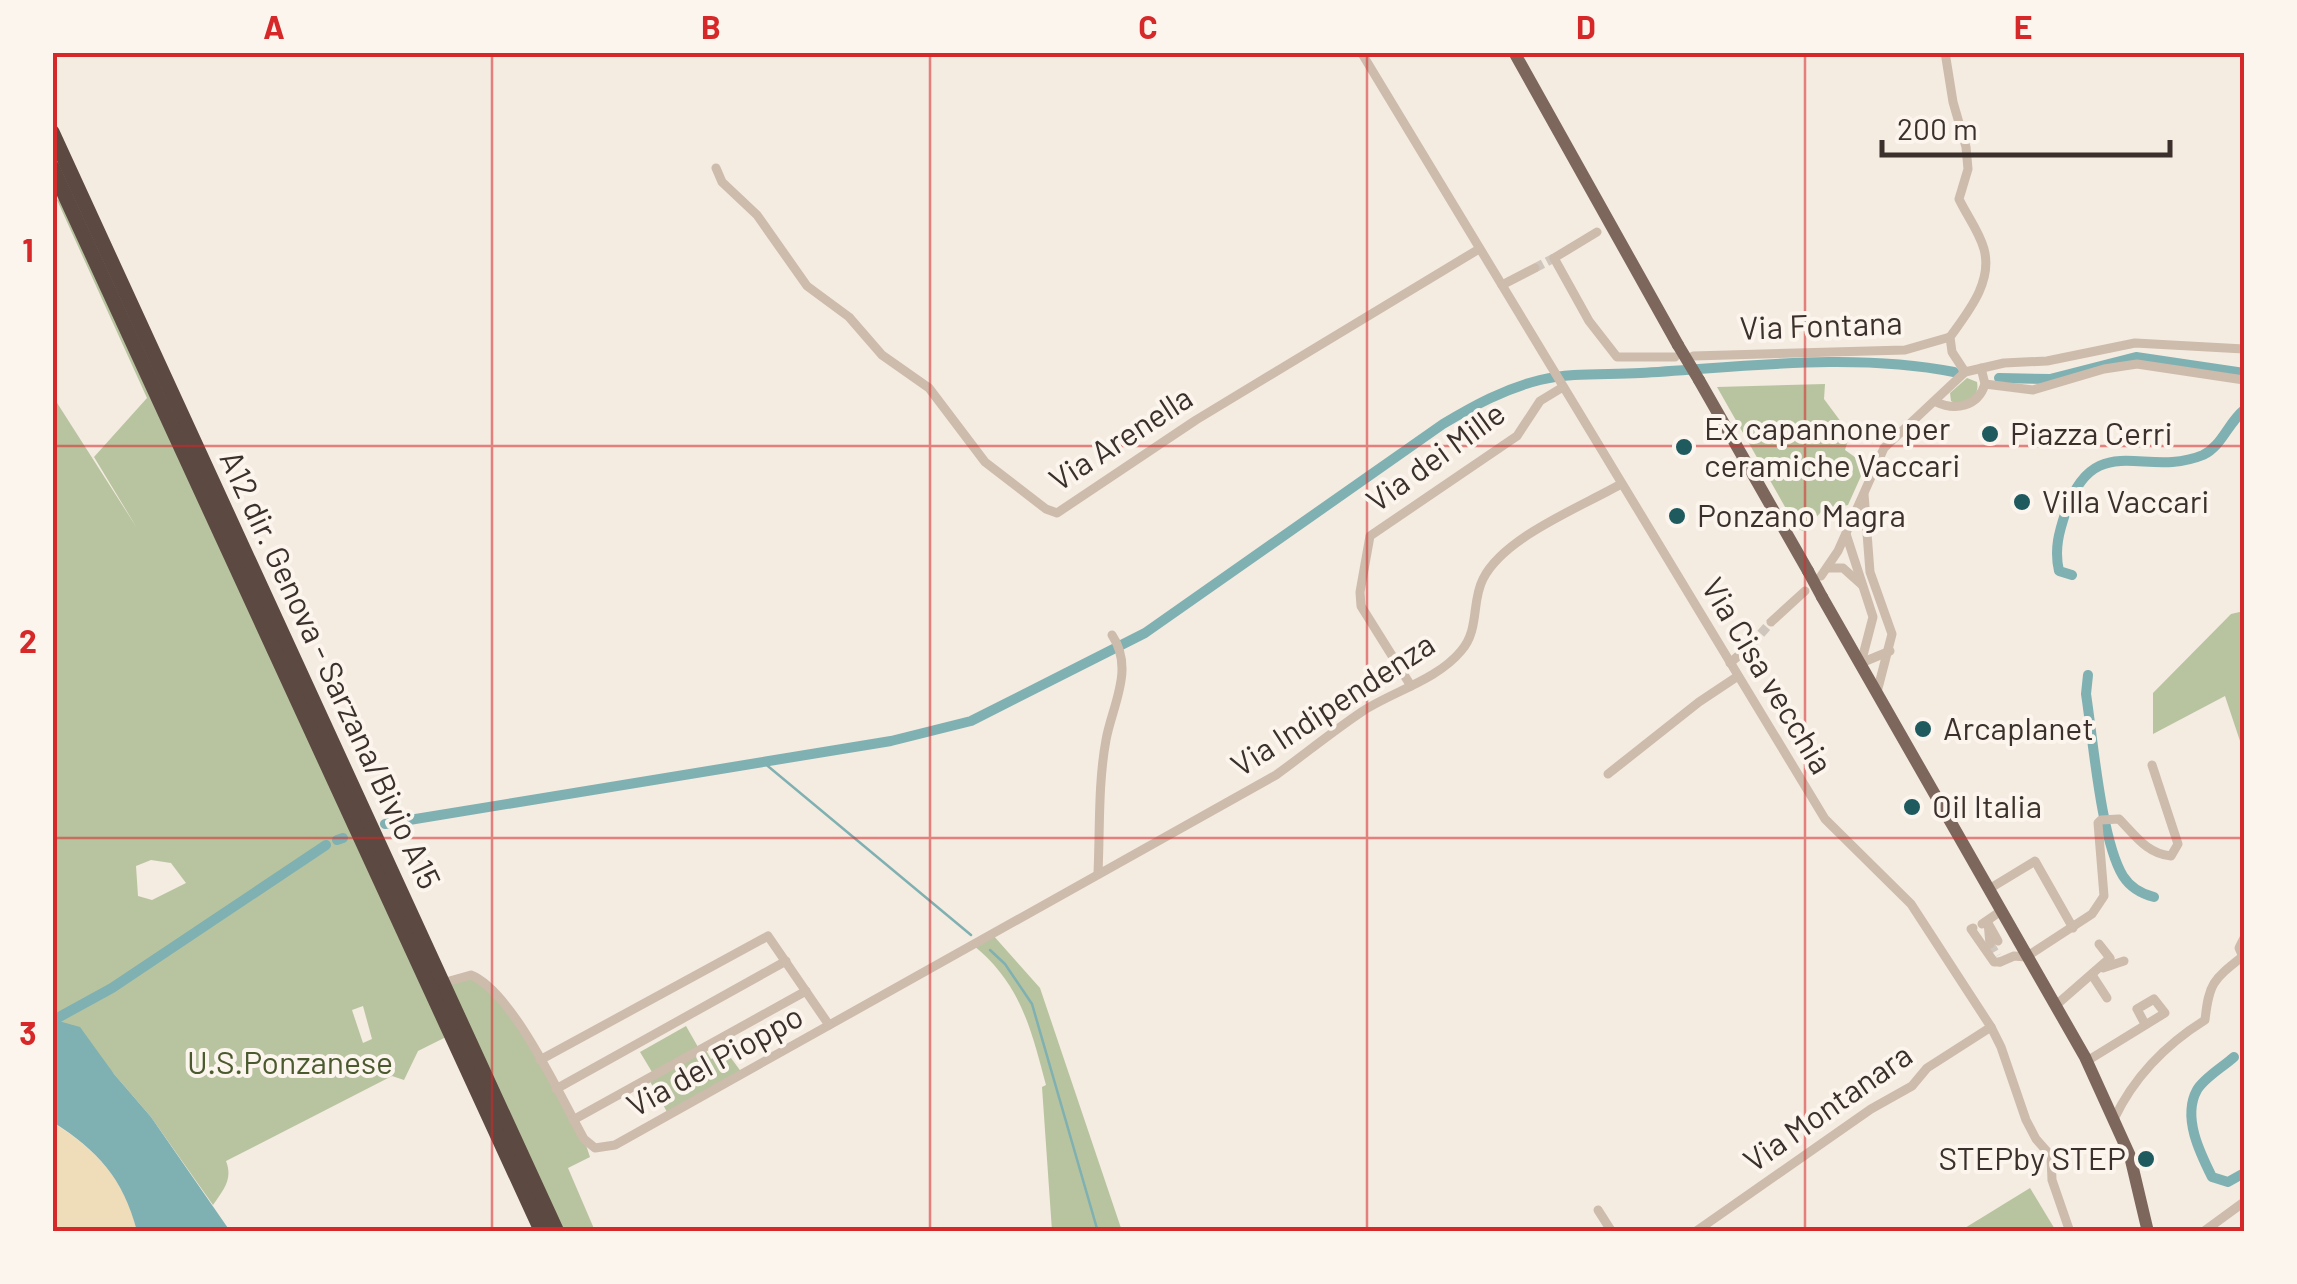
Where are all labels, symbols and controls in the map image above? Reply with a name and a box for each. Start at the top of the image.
text: A [263,7,285,45]
text: B [701,7,721,45]
text: C [1138,7,1158,45]
text: D [1576,7,1596,45]
text: E [2014,7,2032,45]
scale bar [1882,95,2170,157]
text: 200 m [1897,110,1978,146]
text: 1 [22,230,34,268]
street label: Via Fontana [1739,302,1903,346]
street label: Via Arenella [1041,377,1199,498]
street label: Via dei Mille [1358,392,1511,518]
place label: Ex capannone per ceramiche Vaccari [1704,408,1960,483]
place label: Piazza Cerri [2010,413,2173,451]
marker: Piazza Cerri [1979,423,2001,445]
marker: Ex capannone per ceramiche Vaccari [1673,436,1695,458]
street label: A12 dir. Genova - Sarzana/Bivio A15 [213,444,450,894]
place label: Villa Vaccari [2042,481,2210,519]
marker: Villa Vaccari [2011,491,2033,513]
place label: Ponzano Magra [1697,495,1906,533]
marker: Ponzano Magra [1666,505,1688,527]
street label: Via Cisa vecchia [1695,570,1842,780]
text: 2 [19,621,37,659]
street label: Via Indipendenza [1223,624,1441,783]
place label: Arcaplanet [1943,708,2094,746]
marker: Arcaplanet [1912,718,1934,740]
place label: Oil Italia [1932,786,2042,824]
marker: Oil Italia [1901,796,1923,818]
street label: Via del Pioppo [619,995,809,1123]
text: 3 [19,1013,37,1051]
street label: Via Montanara [1735,1034,1918,1178]
park label: U.S.Ponzanese [187,1042,393,1080]
place label: STEPby STEP [1939,1138,2126,1176]
marker: STEPby STEP [2135,1148,2157,1170]

